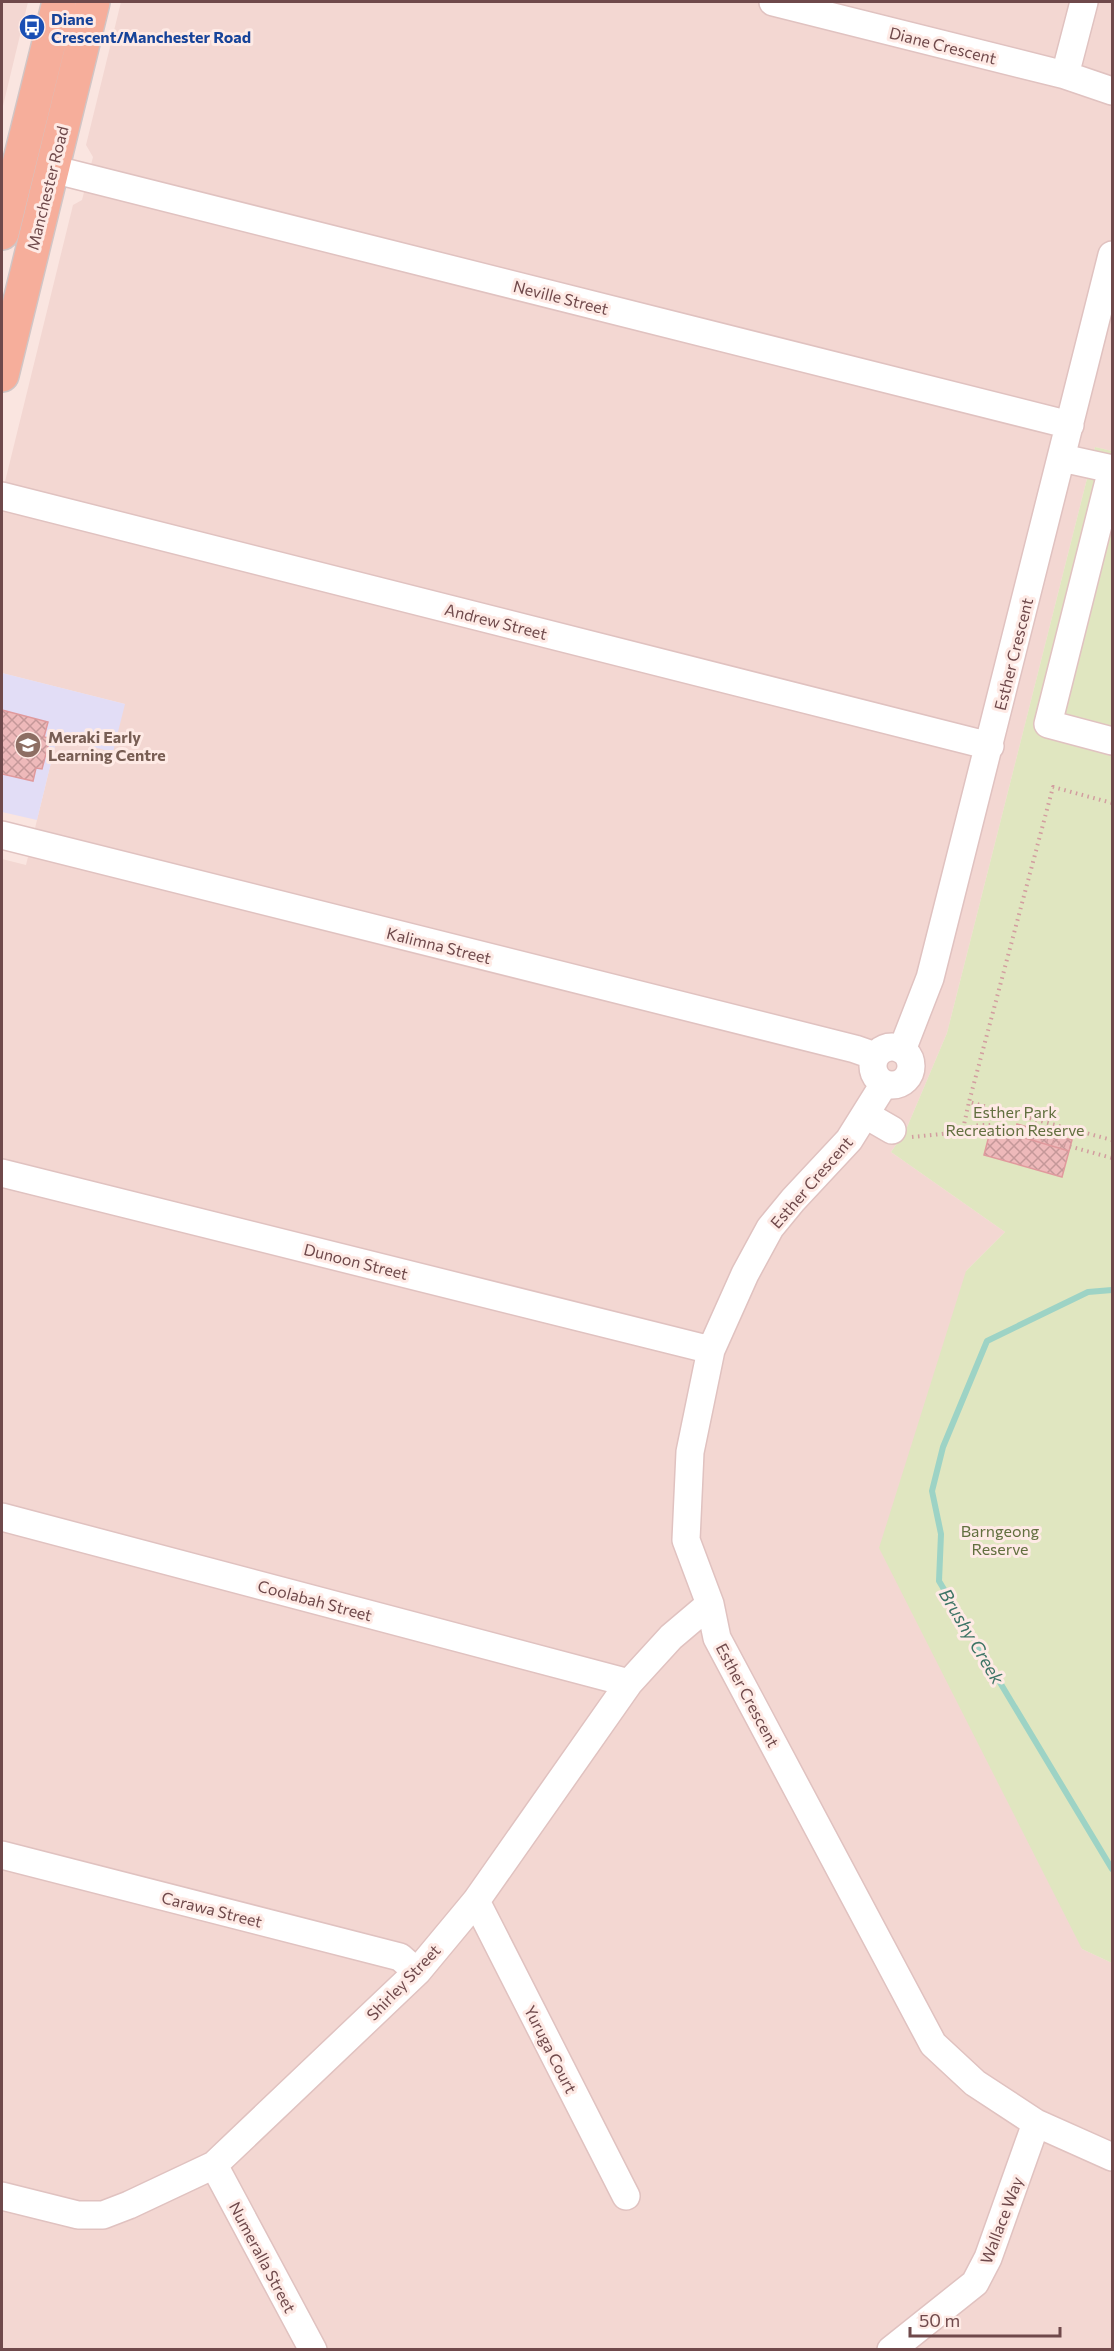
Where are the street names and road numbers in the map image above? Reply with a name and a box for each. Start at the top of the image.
street label: Diane Crescent [887,22,999,68]
street label: Manchester Road [22,124,72,252]
street label: Neville Street [511,276,611,318]
street label: Esther Crescent [990,595,1036,712]
street label: Andrew Street [443,599,550,643]
street label: Kalimna Street [385,923,494,967]
street label: Esther Crescent [766,1132,856,1232]
street label: Dunoon Street [302,1239,410,1283]
street label: Coolabah Street [256,1576,375,1625]
street label: Esther Crescent [713,1640,784,1751]
street label: Carawa Street [160,1887,265,1931]
street label: Shirley Street [362,1940,444,2024]
street label: Yuruga Court [521,2002,581,2097]
street label: Wallace Way [976,2174,1026,2266]
street label: Numeralla Street [226,2198,300,2316]

